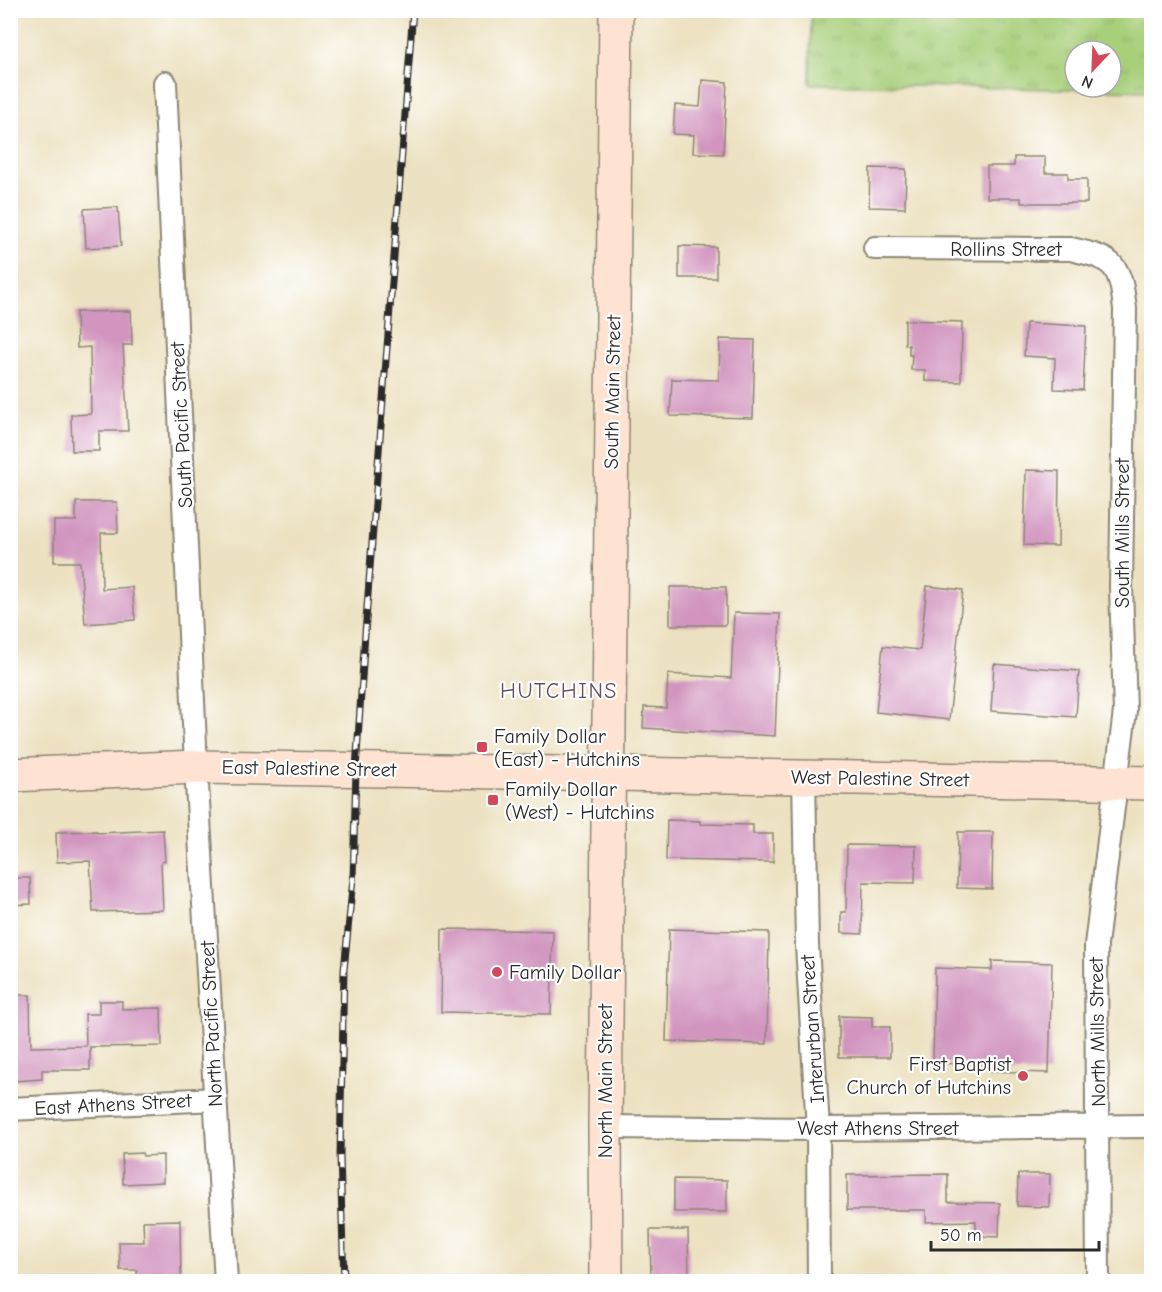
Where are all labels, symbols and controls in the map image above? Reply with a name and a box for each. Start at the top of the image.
north arrow [1063,39,1123,99]
text: N [1079,72,1096,92]
street label: Rollins Street [950,238,1063,261]
street label: South Main Street [600,313,625,469]
street label: South Pacific Street [166,340,197,509]
street label: South Mills Street [1111,457,1134,608]
district label: HUTCHINS [500,678,618,704]
place label: Family Dollar (East) - Hutchins [494,725,640,771]
marker: Family Dollar (East) - Hutchins [475,740,489,754]
street label: East Palestine Street [221,755,398,782]
street label: West Palestine Street [791,765,971,792]
place label: Family Dollar (West) - Hutchins [505,778,654,824]
marker: Family Dollar (West) - Hutchins [486,793,500,807]
street label: North Pacific Street [196,939,227,1108]
street label: Interurban Street [796,953,829,1104]
street label: North Mills Street [1085,956,1110,1107]
place label: Family Dollar [509,961,621,984]
marker: Family Dollar [490,965,504,979]
street label: North Main Street [594,1003,617,1158]
place label: First Baptist Church of Hutchins [847,1053,1012,1099]
marker: First Baptist Church of Hutchins [1016,1069,1030,1083]
street label: East Athens Street [34,1089,193,1120]
street label: West Athens Street [798,1117,960,1140]
scale bar [931,1214,1099,1252]
text: 50 m [940,1225,982,1246]

